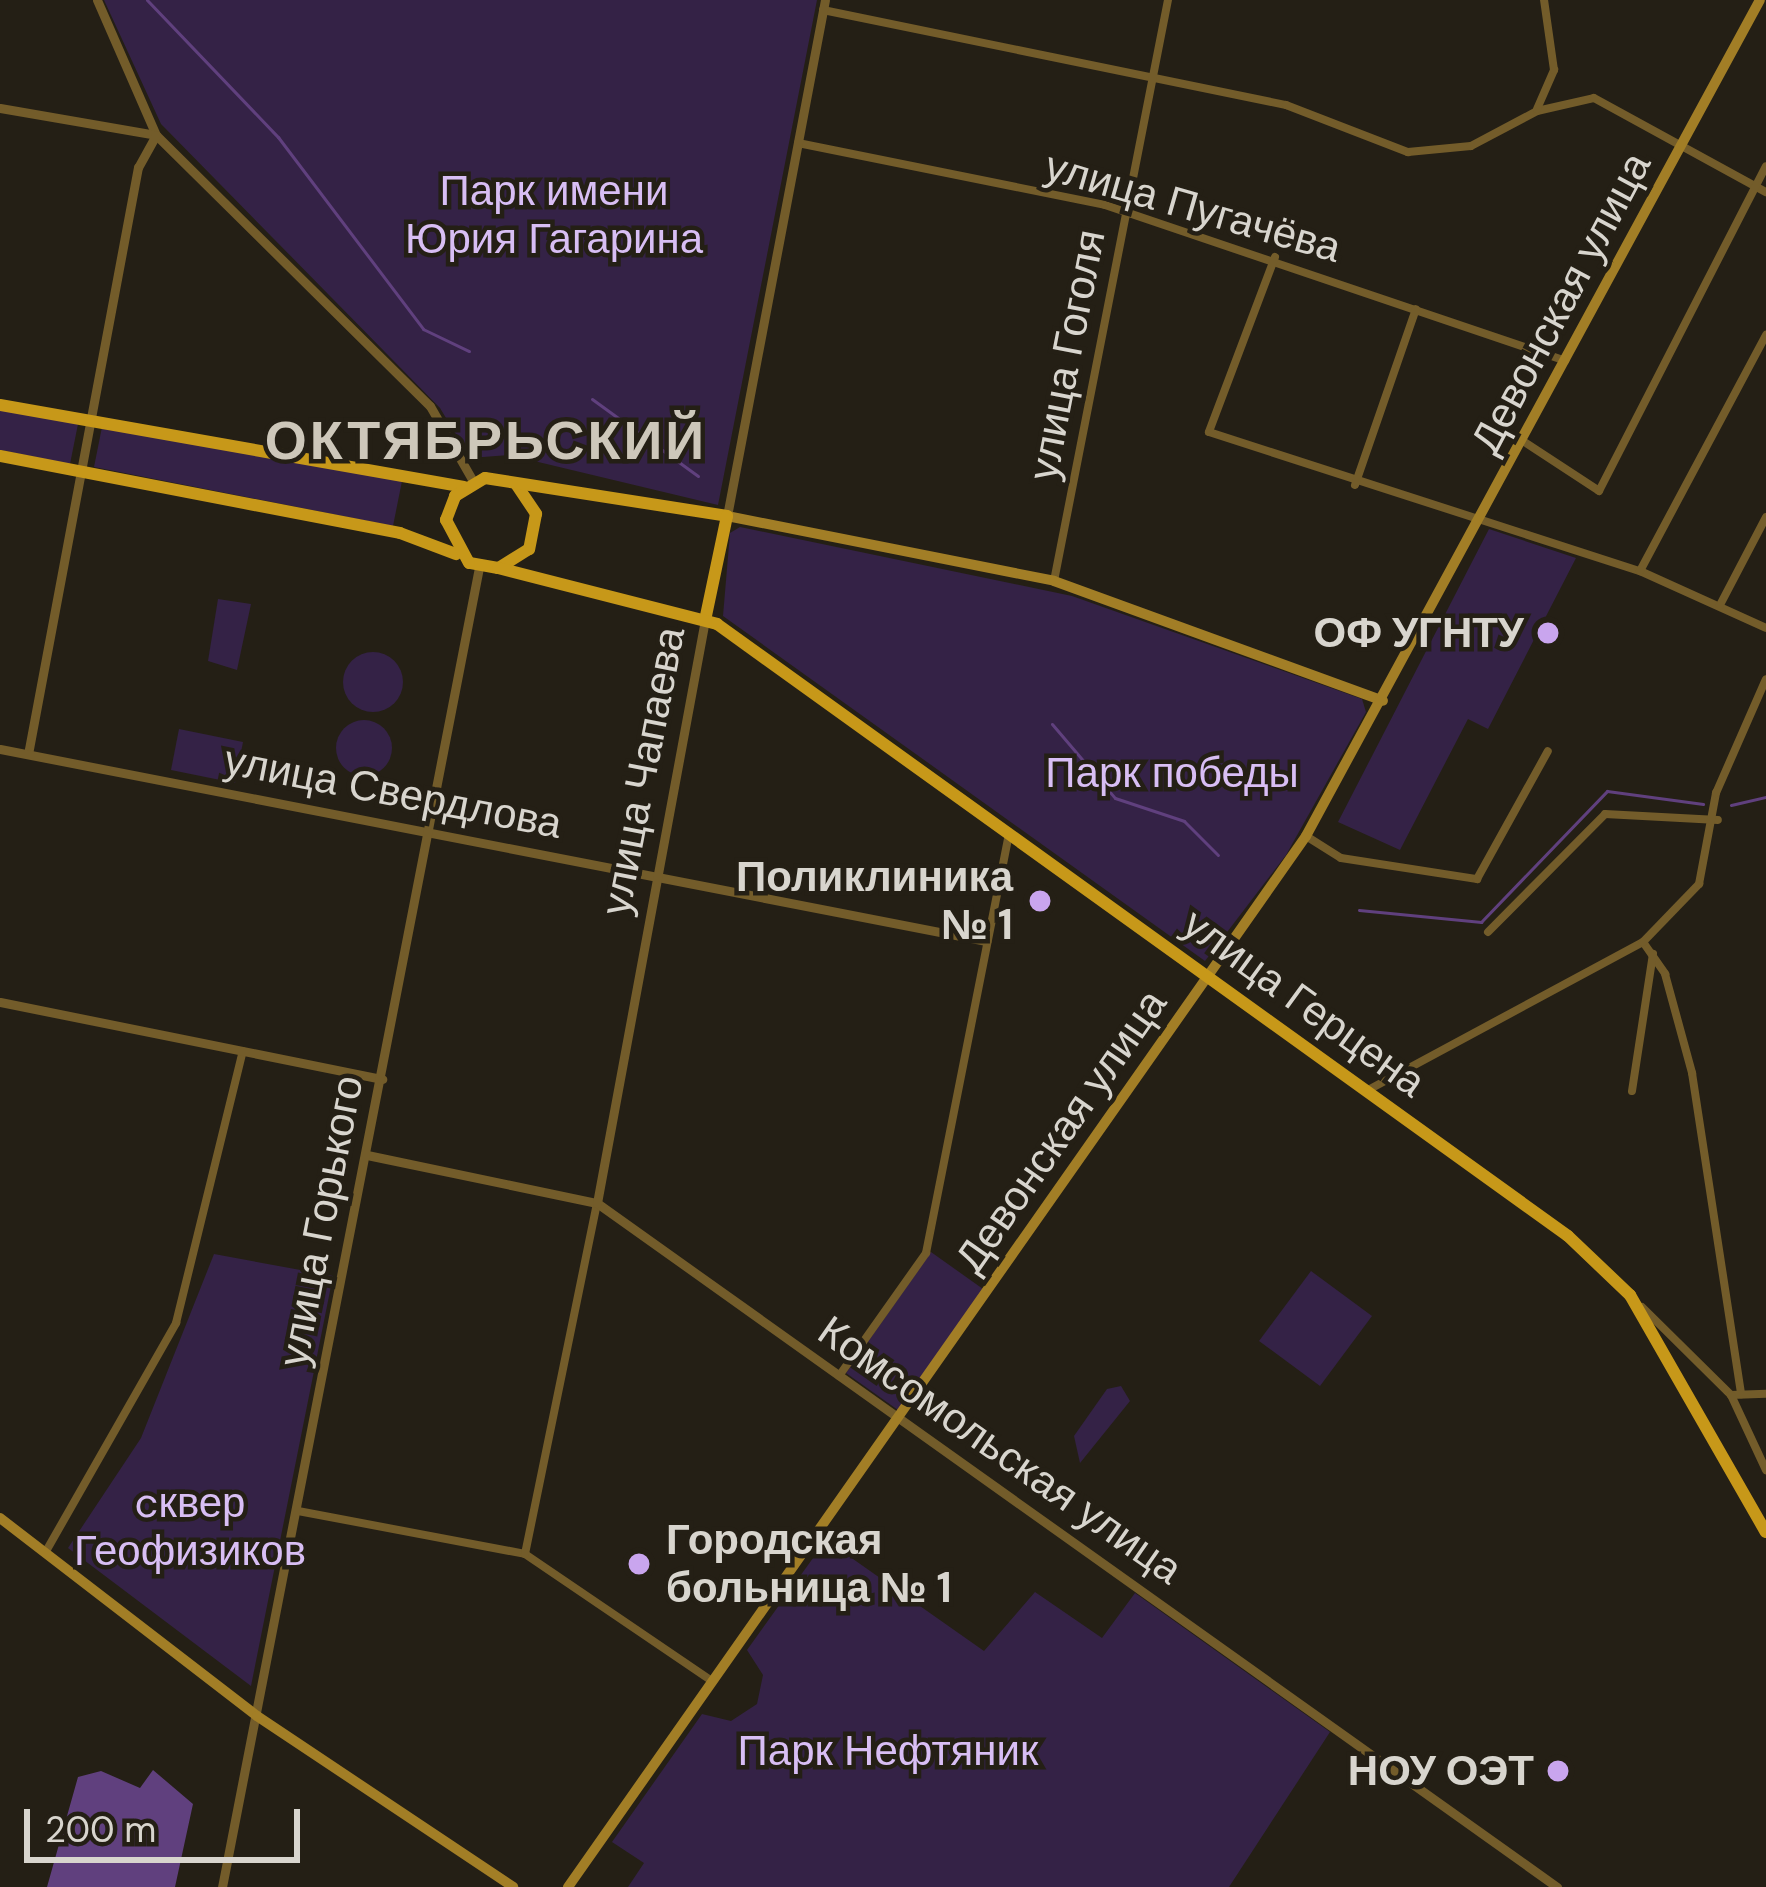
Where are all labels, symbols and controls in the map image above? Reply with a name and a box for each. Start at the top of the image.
street label: улица Пугачёва [1039,141,1347,273]
street label: Девонская улица [1461,144,1661,462]
park label: Парк имени Юрия Гагарина [405,166,703,264]
street label: улица Гоголя [1018,226,1116,484]
district label: ОКТЯБРЬСКИЙ [265,409,707,473]
place label: ОФ УГНТУ [1314,608,1524,658]
marker: ОФ УГНТУ [1535,620,1561,646]
street label: улица Чапаева [590,623,696,919]
street label: улица Свердлова [220,735,566,849]
park label: Парк победы [1045,748,1299,798]
place label: Поликлиника № 1 [736,852,1013,950]
marker: Поликлиника № 1 [1024,885,1056,917]
street label: улица Герцена [1173,898,1435,1108]
street label: Девонская улица [945,980,1177,1282]
street label: улица Горького [268,1071,374,1371]
street label: Комсомольская улица [809,1305,1191,1595]
park label: cквер Геофизиков [74,1478,306,1576]
place label: Городская больница № 1 [666,1515,952,1614]
marker: Городская больница № 1 [623,1548,655,1580]
park label: Парк Нефтяник [738,1726,1038,1776]
place label: НОУ ОЭТ [1348,1746,1534,1796]
marker: НОУ ОЭТ [1545,1758,1571,1784]
scale bar [30,1785,306,1859]
text: 200 m [45,1806,156,1853]

